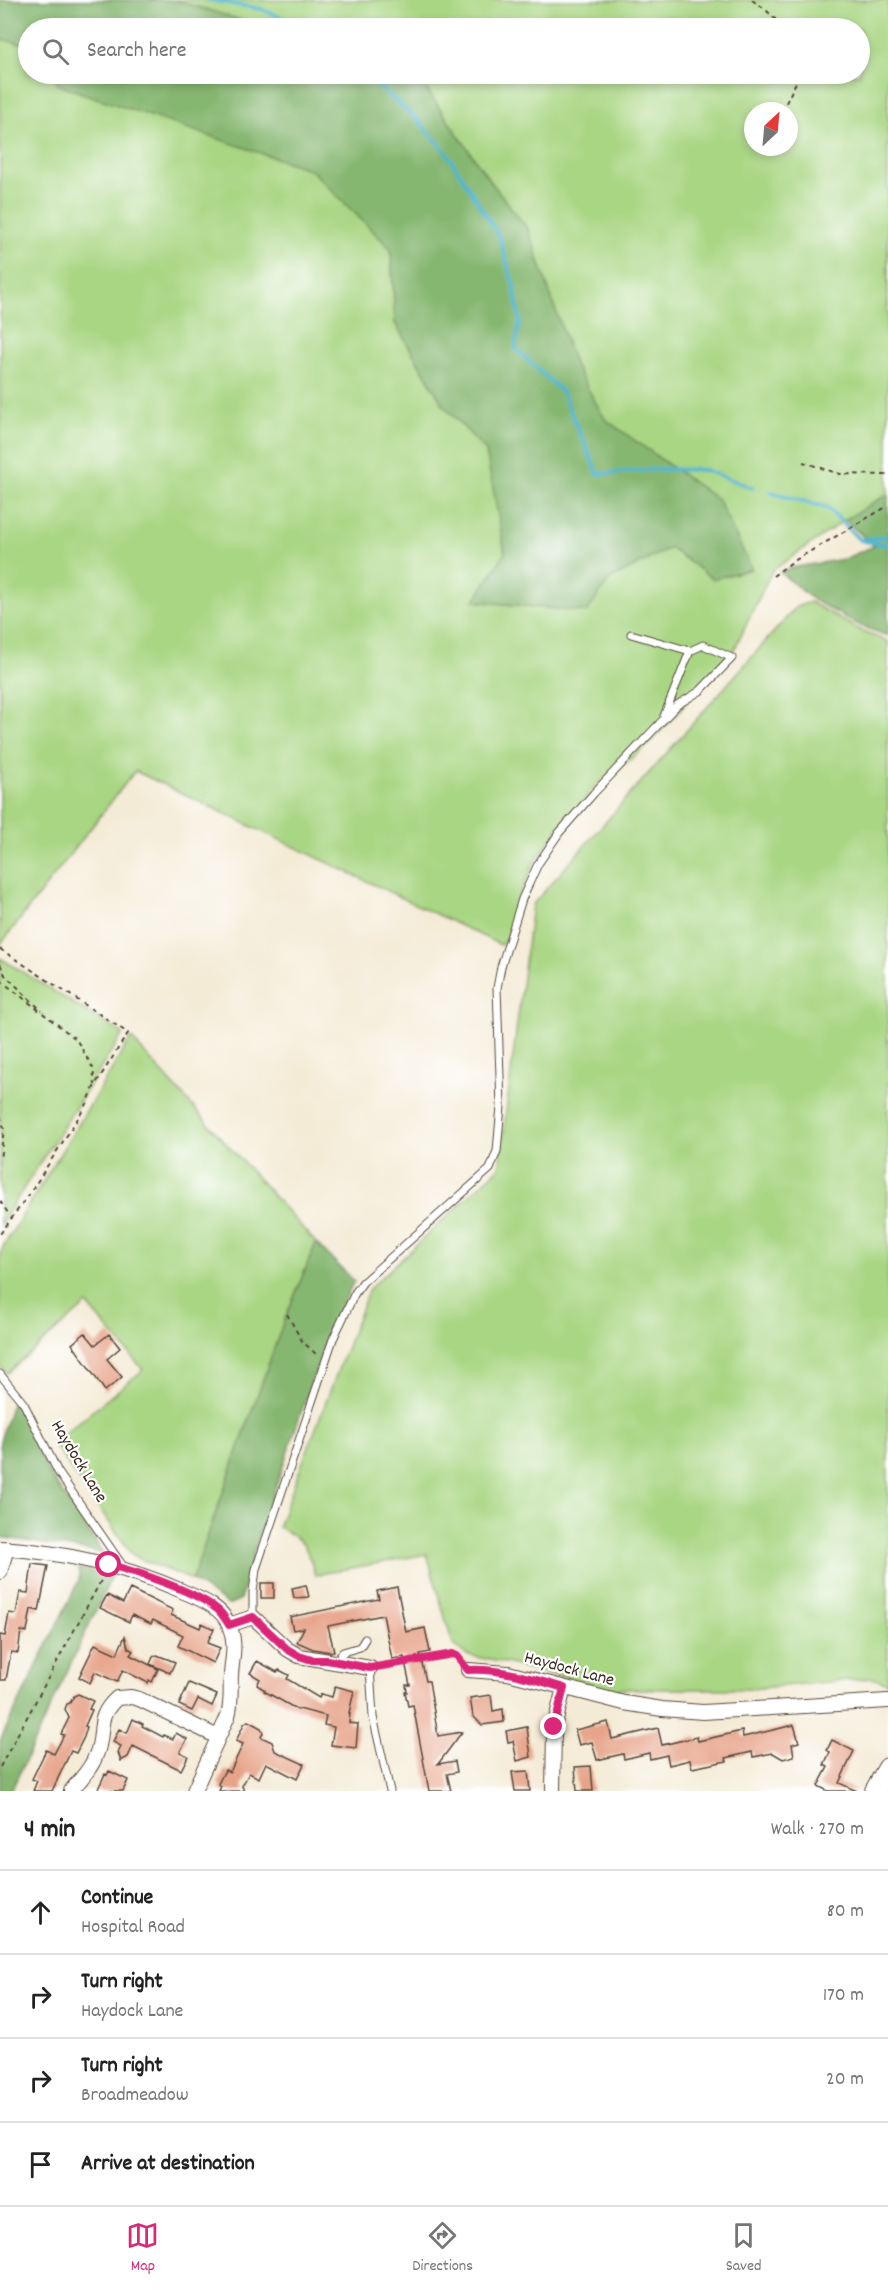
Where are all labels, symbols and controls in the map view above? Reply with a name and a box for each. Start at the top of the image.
search box [18,18,870,84]
icon: search [39,35,72,68]
text: Search here [87,36,186,67]
north arrow [744,102,798,156]
street label: Haydock Lane [44,1416,112,1508]
route start [95,1551,121,1577]
street label: Haydock Lane [521,1646,617,1694]
route end [540,1713,566,1739]
text: 4 min [24,1812,75,1849]
text: Walk · 270 m [771,1816,864,1844]
text: Continue [81,1883,153,1914]
icon: ahead [24,1896,57,1929]
text: 80 m [827,1898,864,1926]
text: Hospital Road [81,1914,185,1942]
text: Turn right [81,1967,163,1998]
icon: right [24,1980,57,2013]
text: 170 m [823,1982,864,2010]
text: Haydock Lane [81,1998,183,2026]
text: Turn right [81,2051,163,2082]
icon: right [24,2064,57,2097]
text: 20 m [826,2066,864,2094]
text: Broadmeadow [81,2082,189,2110]
icon: arrive [24,2148,57,2181]
text: Arrive at destination [81,2149,255,2180]
tab: Map [126,2219,159,2278]
tab: Directions [412,2219,473,2278]
tab: Saved [726,2219,762,2278]

